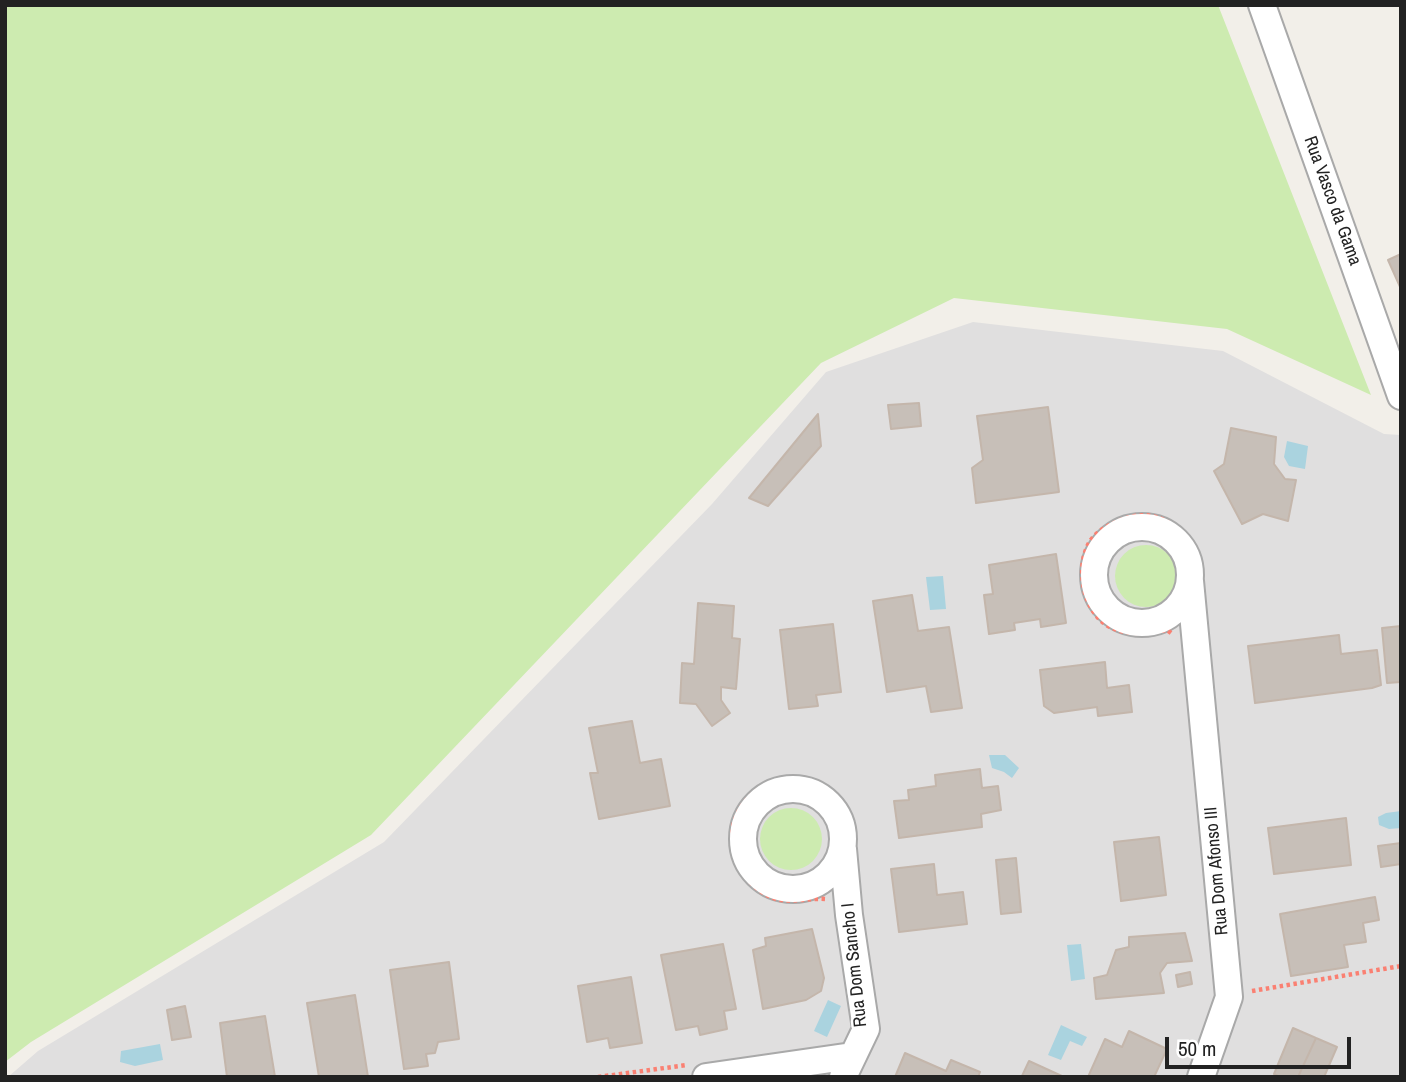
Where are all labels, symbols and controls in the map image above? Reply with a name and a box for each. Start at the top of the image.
street label: Rua Vasco da Gama [1299,133,1365,269]
street label: Rua Dom Afonso III [1201,806,1233,936]
street label: Rua Dom Sancho I [838,902,872,1028]
scale bar [1168,1023,1354,1066]
text: 50 m [1178,1034,1216,1063]

